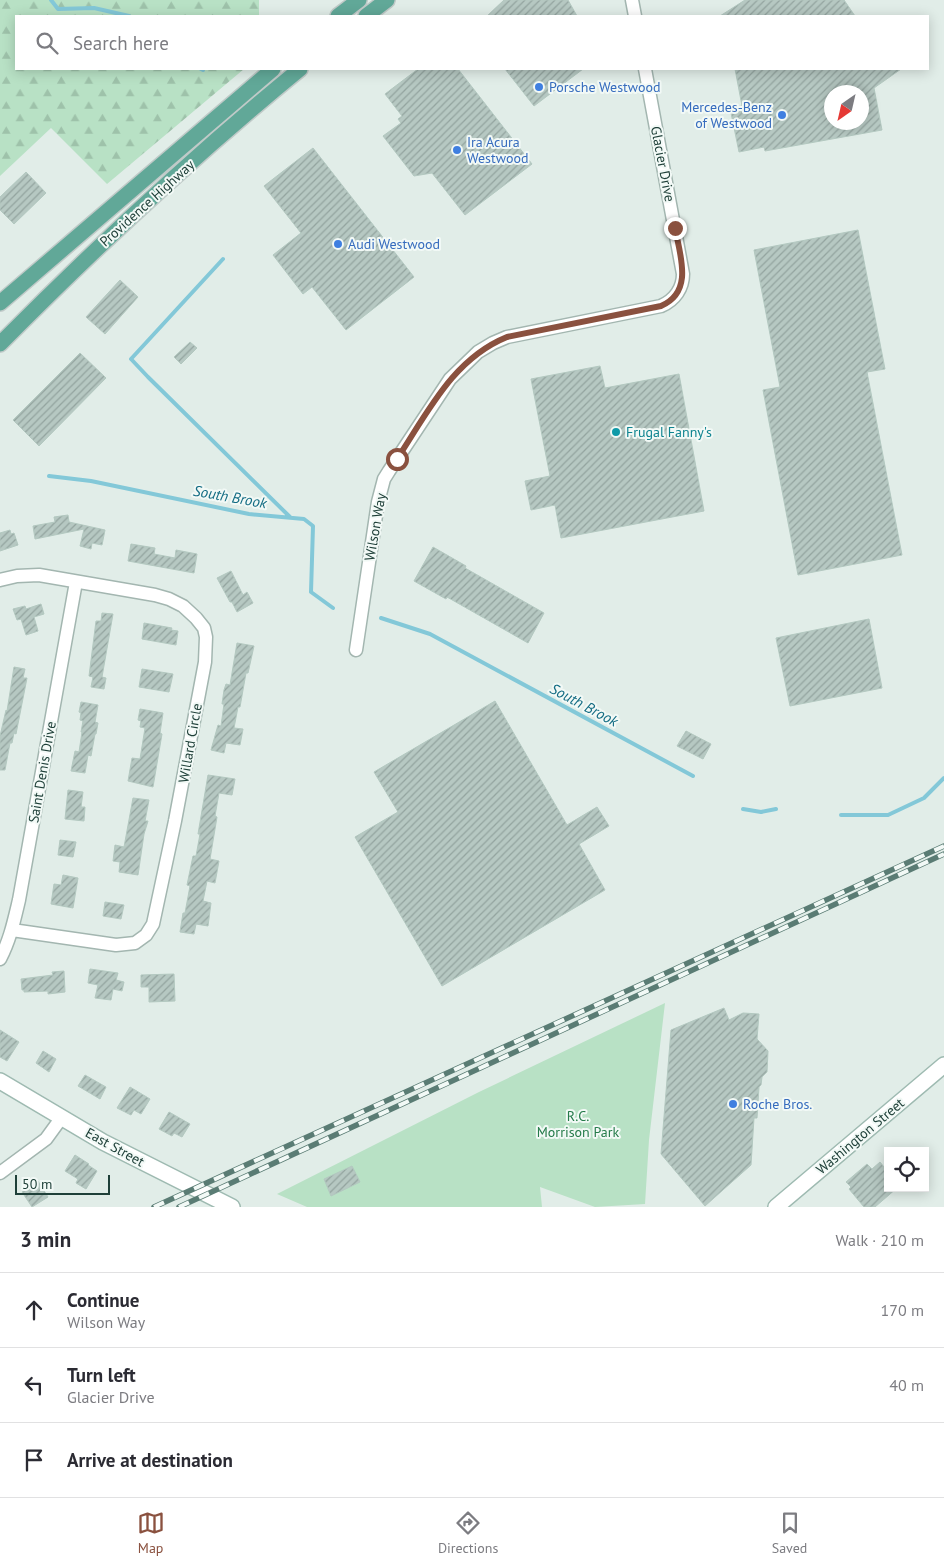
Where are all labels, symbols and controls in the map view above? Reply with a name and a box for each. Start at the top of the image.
search box [15,15,929,70]
icon: search [33,29,61,57]
text: Search here [73,31,169,55]
place label: Porsche Westwood [549,78,660,96]
marker: Porsche Westwood [533,81,545,93]
north arrow [824,85,869,130]
place label: Mercedes-Benz of Westwood [681,98,772,132]
marker: Mercedes-Benz of Westwood [776,109,788,121]
street label: Glacier Drive [647,125,679,203]
place label: Ira Acura Westwood [467,133,528,167]
marker: Ira Acura Westwood [451,144,463,156]
street label: Providence Highway [96,155,198,250]
route end [664,217,687,240]
place label: Audi Westwood [348,235,440,253]
marker: Audi Westwood [332,238,344,250]
place label: Frugal Fanny's [626,423,712,441]
marker: Frugal Fanny's [610,426,622,438]
route start [386,448,409,471]
water label: South Brook [192,481,270,513]
street label: Wilson Way [360,491,390,562]
water label: South Brook [547,679,623,731]
street label: Willard Circle [174,702,206,784]
street label: Saint Denis Drive [24,720,60,824]
street label: Washington Street [812,1094,908,1178]
place label: Roche Bros. [743,1095,812,1113]
marker: Roche Bros. [727,1098,739,1110]
park label: R.C. Morrison Park [537,1107,619,1141]
street label: East Street [82,1123,148,1171]
map controls [884,1147,929,1192]
button: locate [884,1147,929,1192]
scale bar [15,1172,110,1195]
text: 50 m [22,1175,52,1193]
text: 3 min [20,1226,71,1253]
text: Walk · 210 m [835,1230,924,1250]
text: Continue [67,1288,139,1312]
icon: ahead [20,1296,48,1324]
text: 170 m [881,1300,924,1320]
text: Wilson Way [67,1312,145,1332]
text: Turn left [67,1363,136,1387]
icon: left [20,1371,48,1399]
text: 40 m [889,1375,924,1395]
text: Glacier Drive [67,1387,155,1407]
icon: arrive [20,1446,48,1474]
text: Arrive at destination [67,1448,233,1472]
tab: Map [137,1509,165,1557]
tab: Directions [438,1509,498,1557]
tab: Saved [772,1509,807,1557]

